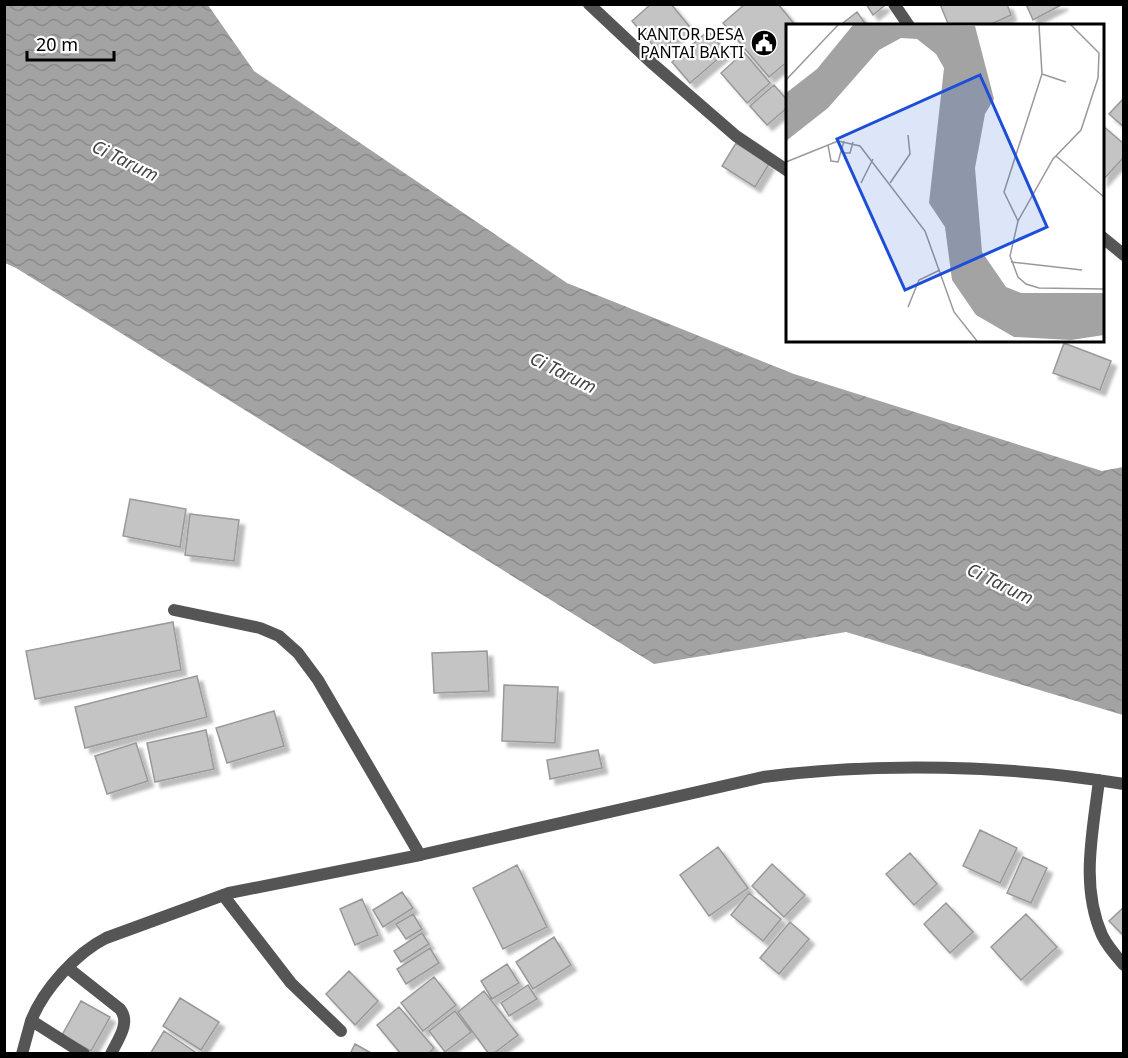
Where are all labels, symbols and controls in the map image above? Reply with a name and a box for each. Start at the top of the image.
place label: KANTOR DESA PANTAI BAKTI [637,23,745,63]
scale bar [27,24,114,62]
inset map [786,24,1104,342]
public building icon: KANTOR DESA PANTAI BAKTI [749,28,779,58]
text: 20 m [36,32,78,56]
water label: Ci Tarum [88,134,163,186]
water label: Ci Tarum [526,346,601,398]
water label: Ci Tarum [963,557,1038,609]

